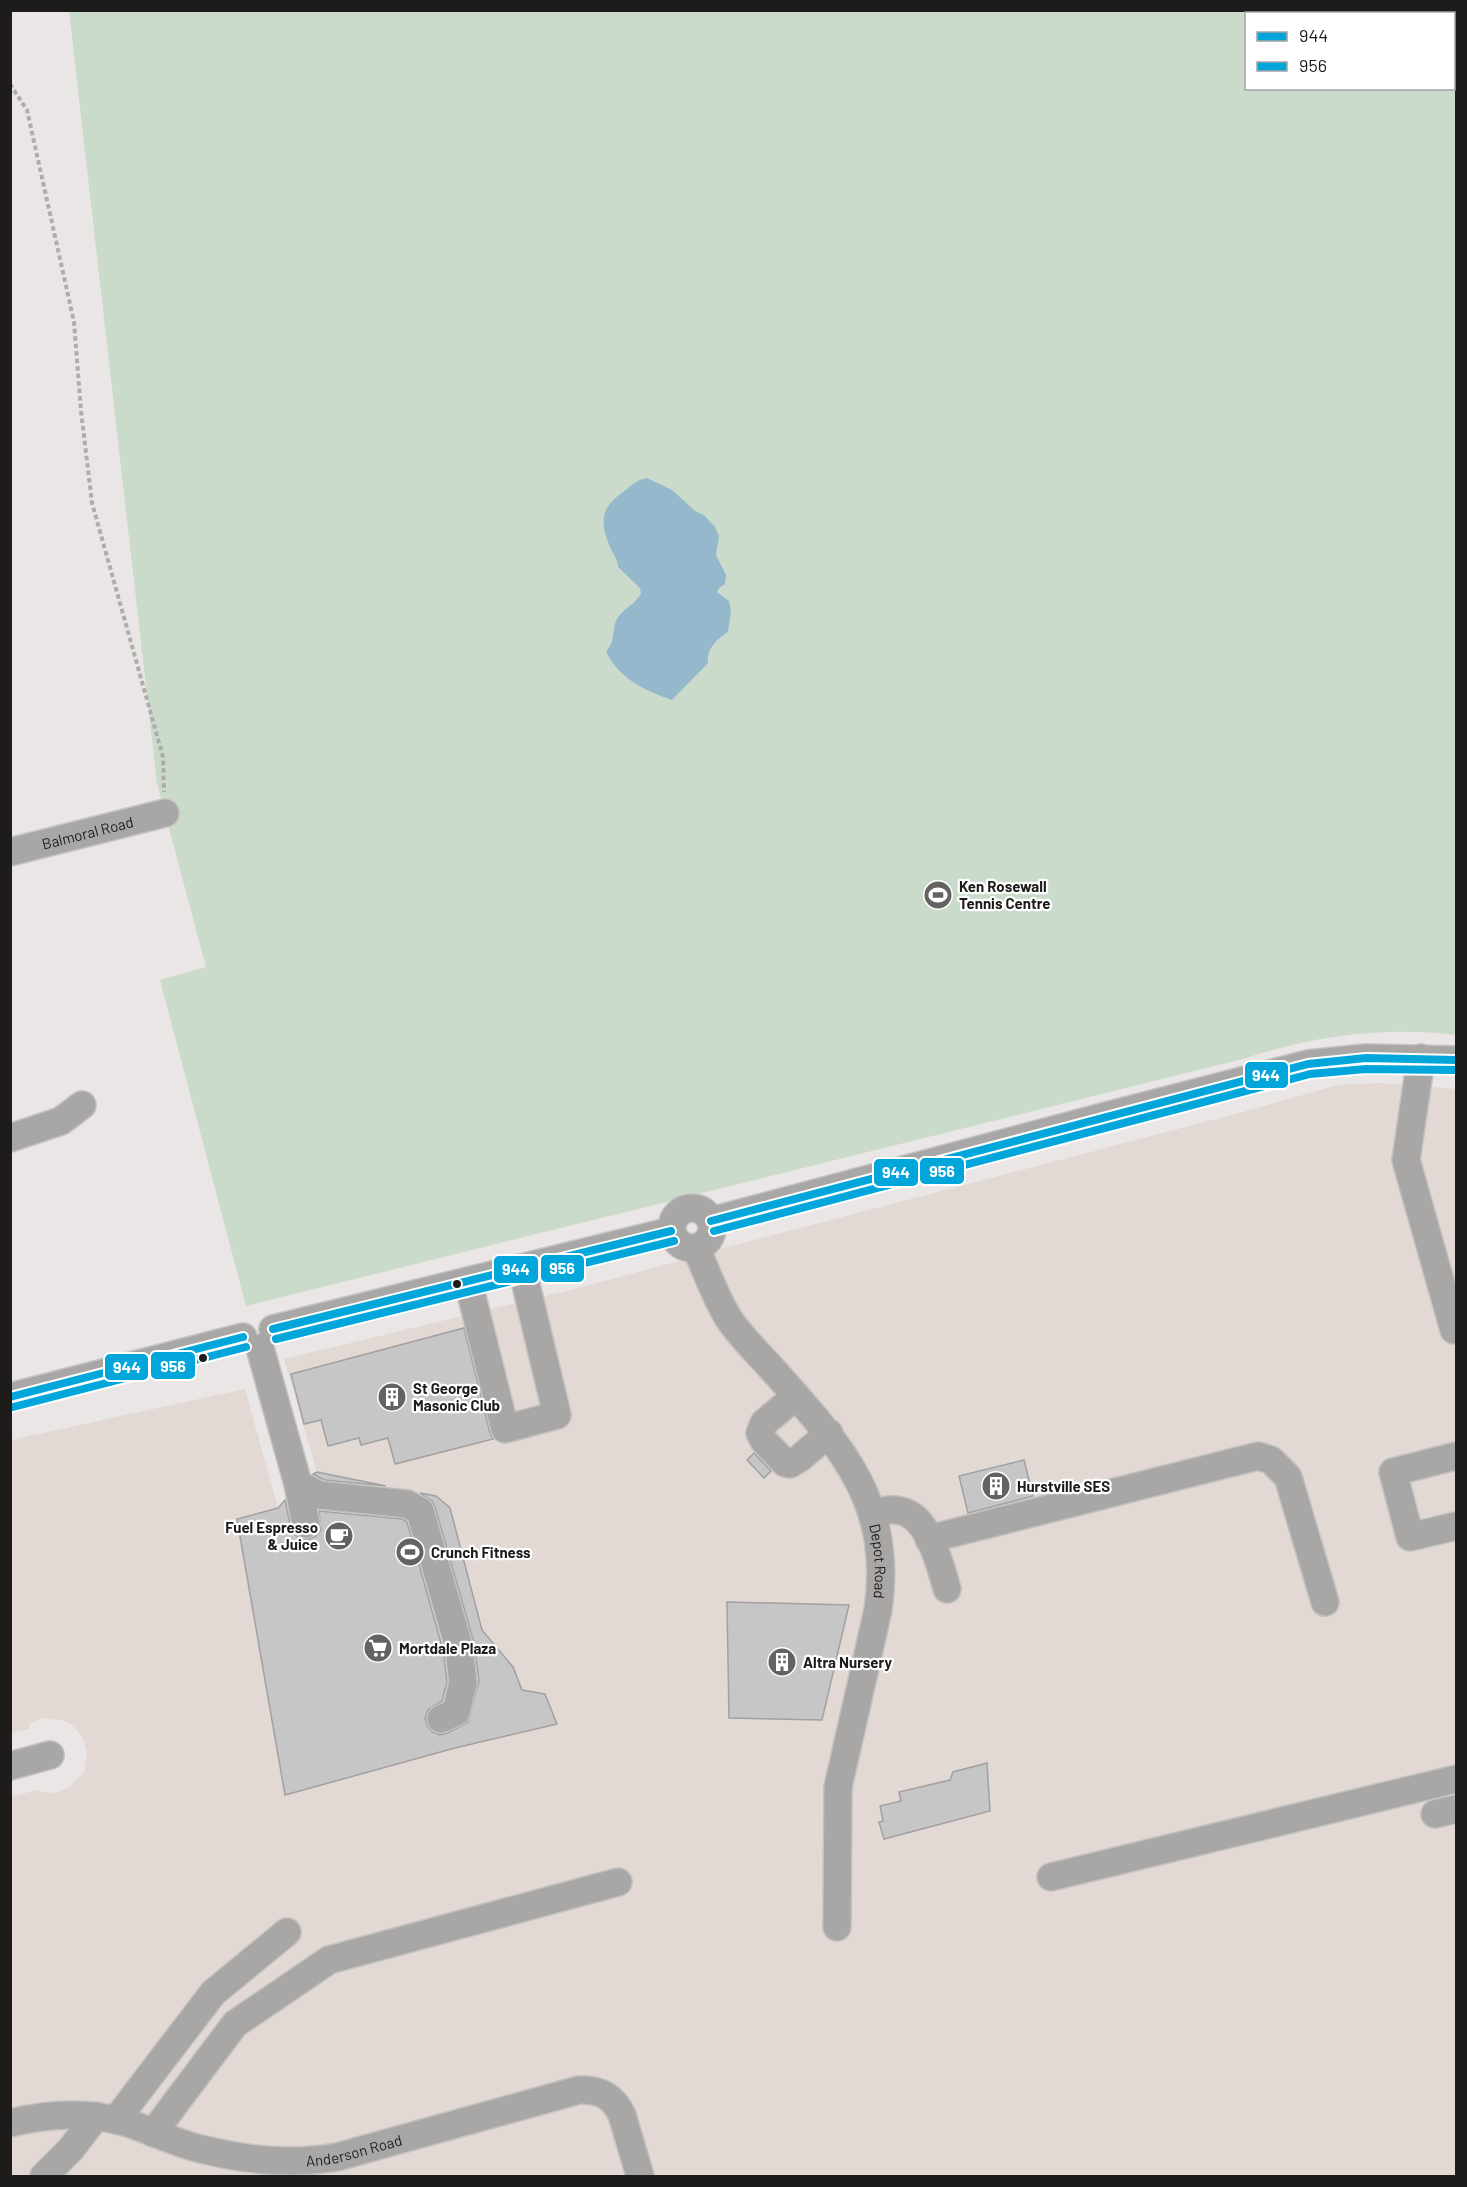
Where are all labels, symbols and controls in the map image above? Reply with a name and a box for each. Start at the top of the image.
legend [1245,12,1455,90]
text: 944 [1299,24,1328,46]
text: 956 [1299,54,1327,76]
street label: Balmoral Road [40,812,135,853]
place label: Ken Rosewall Tennis Centre [959,877,1050,912]
sports icon: Ken Rosewall Tennis Centre [922,879,954,911]
line badge: 944 [1244,1061,1289,1089]
text: 944 [1252,1065,1280,1084]
line badge: 956 [919,1157,965,1185]
line badge: 944 [873,1158,919,1187]
text: 956 [929,1161,955,1180]
text: 944 [882,1162,910,1181]
line badge: 956 [540,1254,585,1283]
line badge: 944 [493,1255,539,1284]
text: 956 [549,1258,575,1277]
text: 944 [502,1259,530,1278]
unlabelled marker [451,1278,463,1290]
line badge: 956 [150,1351,196,1380]
unlabelled marker [197,1352,209,1364]
line badge: 944 [104,1353,149,1381]
text: 956 [160,1356,186,1375]
text: 944 [113,1357,141,1376]
place label: St George Masonic Club [413,1379,500,1414]
building icon: St George Masonic Club [376,1381,408,1413]
building icon: Hurstville SES [980,1470,1012,1502]
place label: Hurstville SES [1017,1477,1110,1495]
place label: Fuel Espresso & Juice [225,1518,318,1553]
cafe icon: Fuel Espresso & Juice [323,1520,355,1552]
street label: Depot Road [866,1522,890,1599]
sports icon: Crunch Fitness [394,1536,426,1568]
place label: Crunch Fitness [431,1543,531,1561]
supermarket icon: Mortdale Plaza [362,1632,394,1664]
place label: Mortdale Plaza [399,1639,496,1657]
building icon: Altra Nursery [766,1646,798,1678]
place label: Altra Nursery [803,1653,892,1671]
street label: Anderson Road [305,2130,404,2170]

